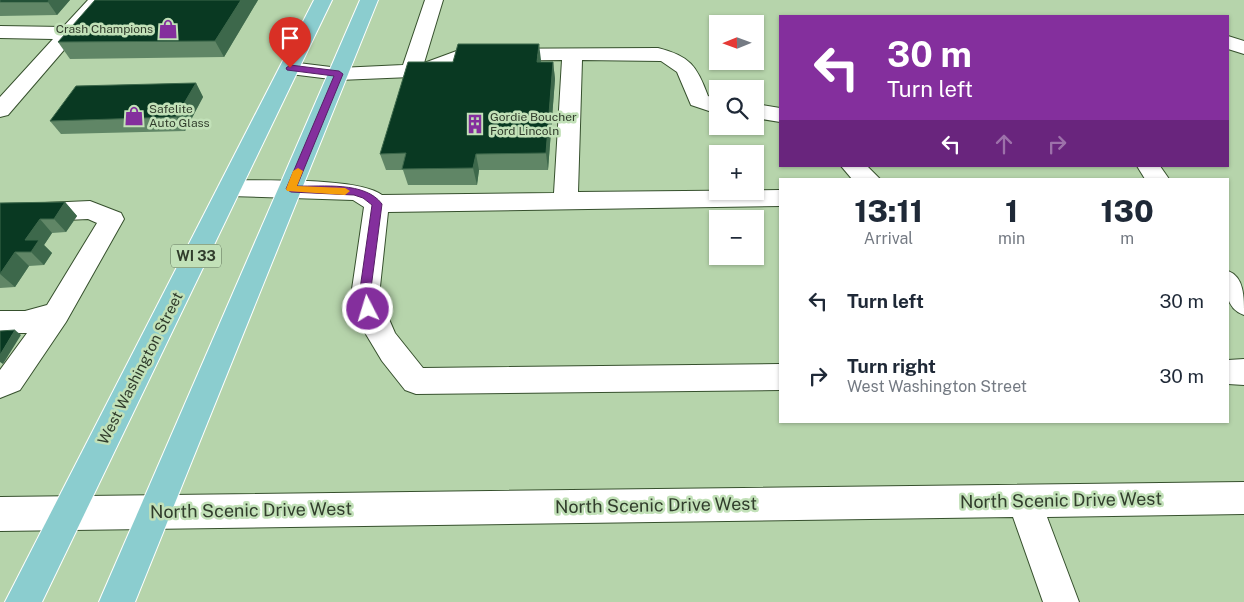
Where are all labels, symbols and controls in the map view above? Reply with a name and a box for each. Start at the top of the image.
north arrow [709,15,764,70]
map controls [709,15,764,265]
pin [269,17,311,68]
shop icon: Crash Champions [157,18,179,40]
place label: Crash Champions [56,22,153,36]
icon: arrive [276,24,304,52]
text: 30 m [887,34,972,75]
icon: left [804,35,869,100]
text: Turn left [887,76,973,102]
button: search [709,80,764,135]
place label: Safelite Auto Glass [149,102,210,130]
shop icon: Safelite Auto Glass [123,105,145,127]
place label: Gordie Boucher Ford Lincoln [490,110,577,138]
building icon: Gordie Boucher Ford Lincoln [464,113,486,135]
icon: left [937,130,965,158]
icon: ahead [990,130,1018,158]
icon: right [1043,130,1071,158]
button: + [709,145,764,200]
text: 13:11 [854,193,923,229]
text: 1 [1005,193,1018,229]
text: 130 [1100,193,1154,229]
button: − [709,210,764,265]
text: Arrival [864,229,913,248]
text: min [998,229,1025,248]
text: m [1120,229,1134,248]
road number: WI 33 [171,245,221,268]
position arrow [341,282,393,334]
icon: left [804,287,832,315]
street label: West Washington Street [94,289,186,447]
text: Turn left [847,290,924,312]
text: 30 m [1159,290,1204,312]
text: Turn right [847,355,936,377]
icon: right [804,362,832,390]
text: 30 m [1159,365,1204,387]
text: West Washington Street [847,377,1027,396]
street label: North Scenic Drive West [960,488,1162,512]
street label: North Scenic Drive West [555,493,757,517]
street label: North Scenic Drive West [150,498,352,522]

